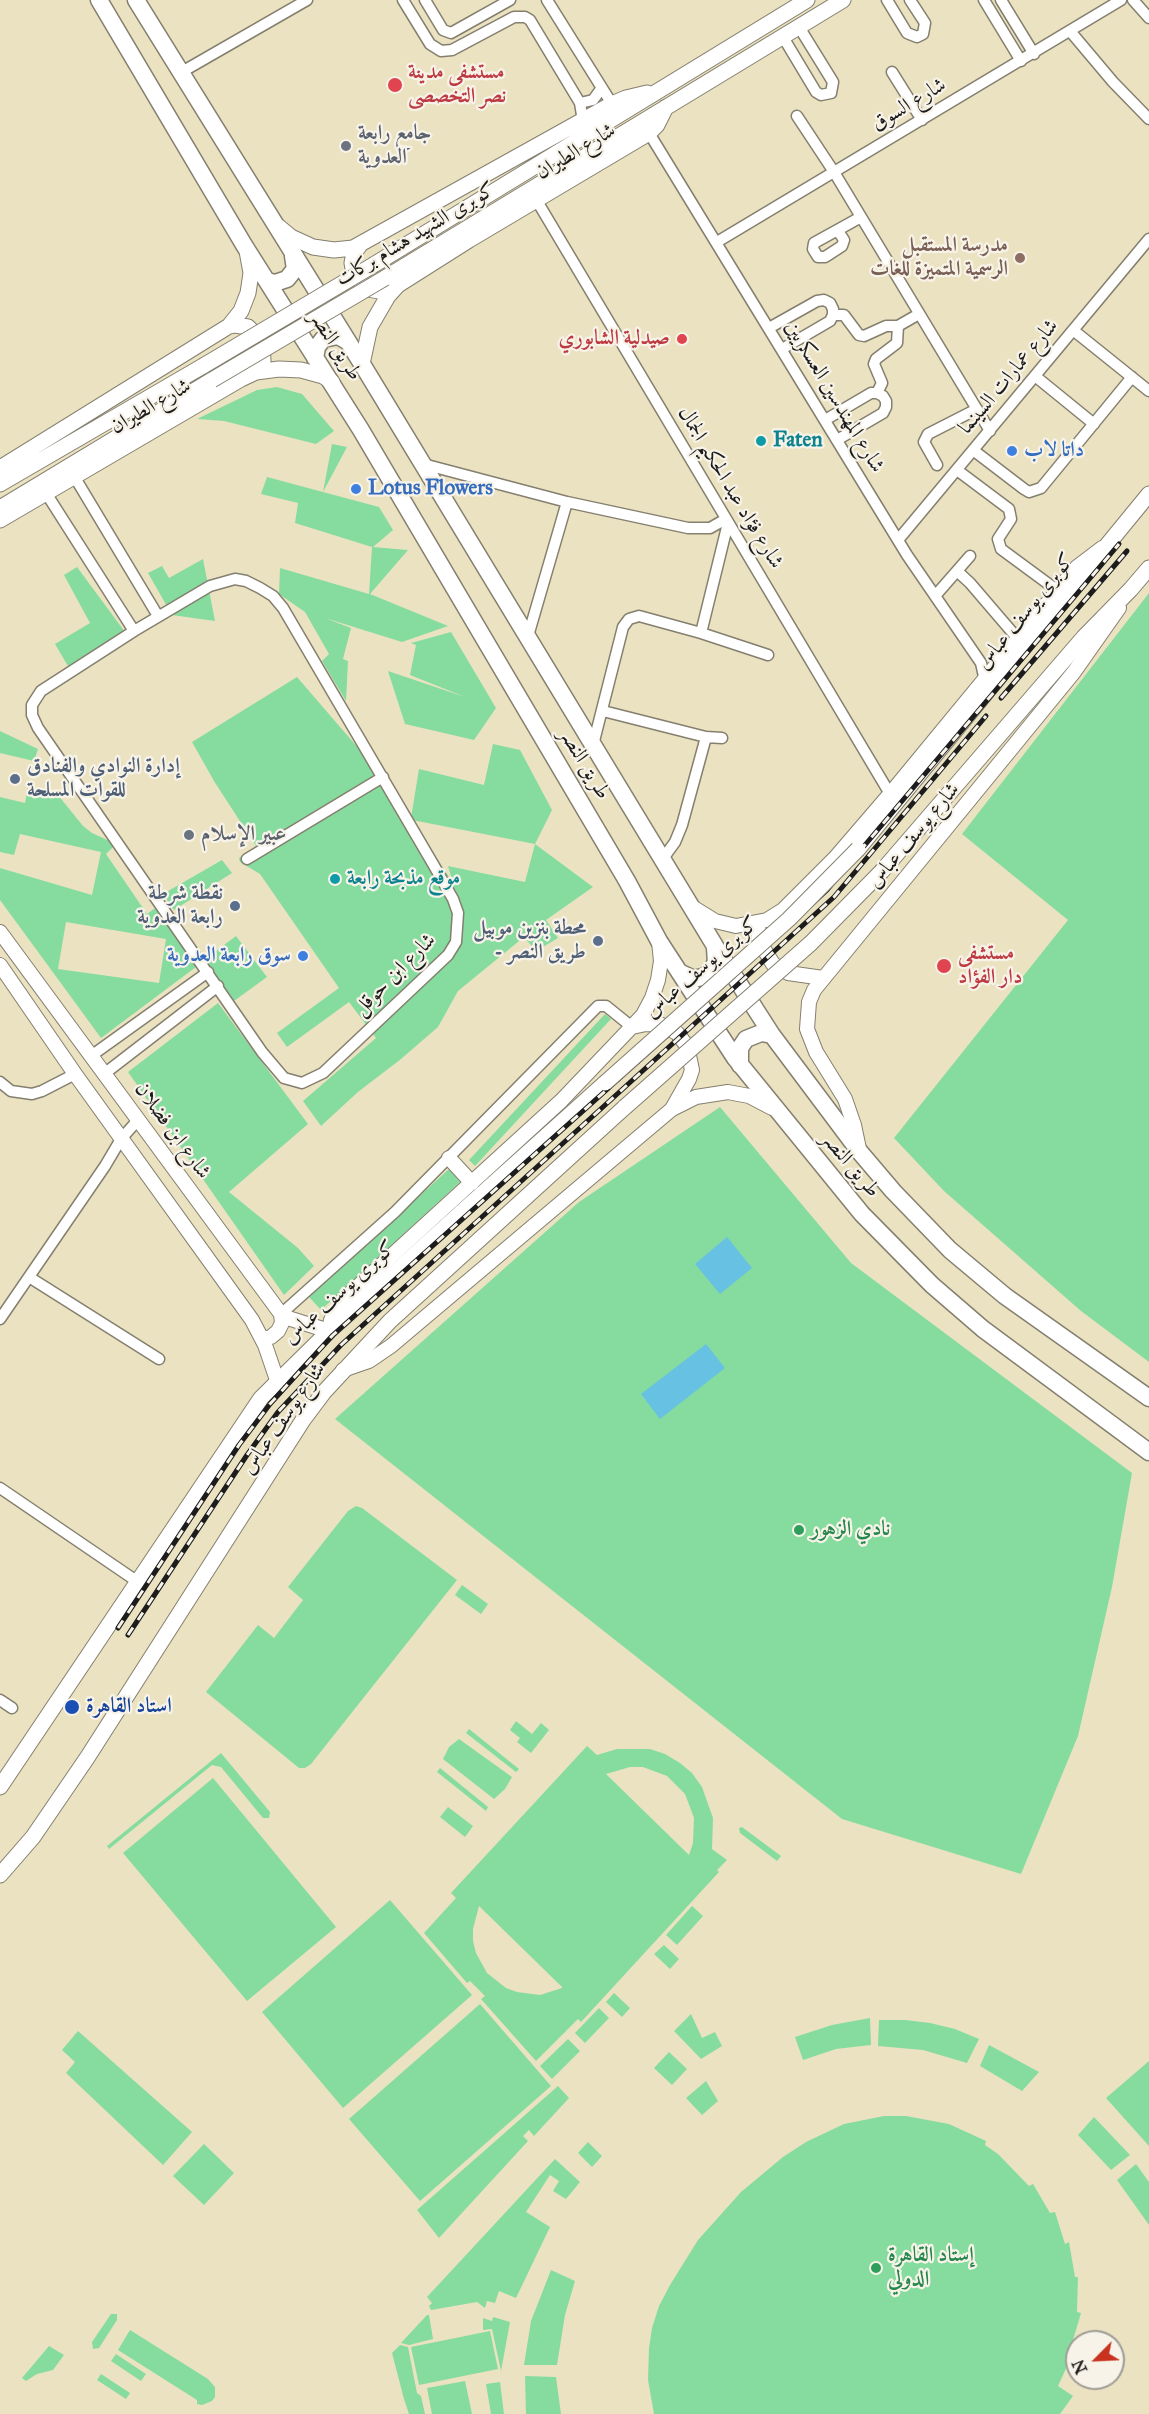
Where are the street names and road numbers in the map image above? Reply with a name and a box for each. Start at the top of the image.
street label: شارع السوق [867,73,951,137]
street label: شارع الطيران [531,118,621,186]
street label: كوبرى الشهيد هشام بركات [332,177,500,293]
street label: طريق النصر [303,306,367,386]
street label: شارع عمارات السينما [954,314,1064,440]
street label: شارع المهندسين العسكريين [779,316,889,478]
street label: شارع الطيران [106,374,196,440]
street label: شارع فؤاد عبد الحكيم الجمال [672,402,788,574]
street label: كوبرى يوسف عباس [971,549,1081,675]
street label: طريق النصر [553,724,615,804]
street label: شارع يوسف عباس [862,778,966,894]
street label: كوبرى يوسف عباس [640,912,764,1024]
street label: شارع ابن حوقل [348,928,442,1022]
street label: شارع ابن فضلان [128,1078,216,1184]
street label: طريق النصر [815,1127,885,1203]
street label: كوبرى يوسف عباس [278,1236,402,1350]
street label: شارع يوسف عباس [236,1358,332,1480]

